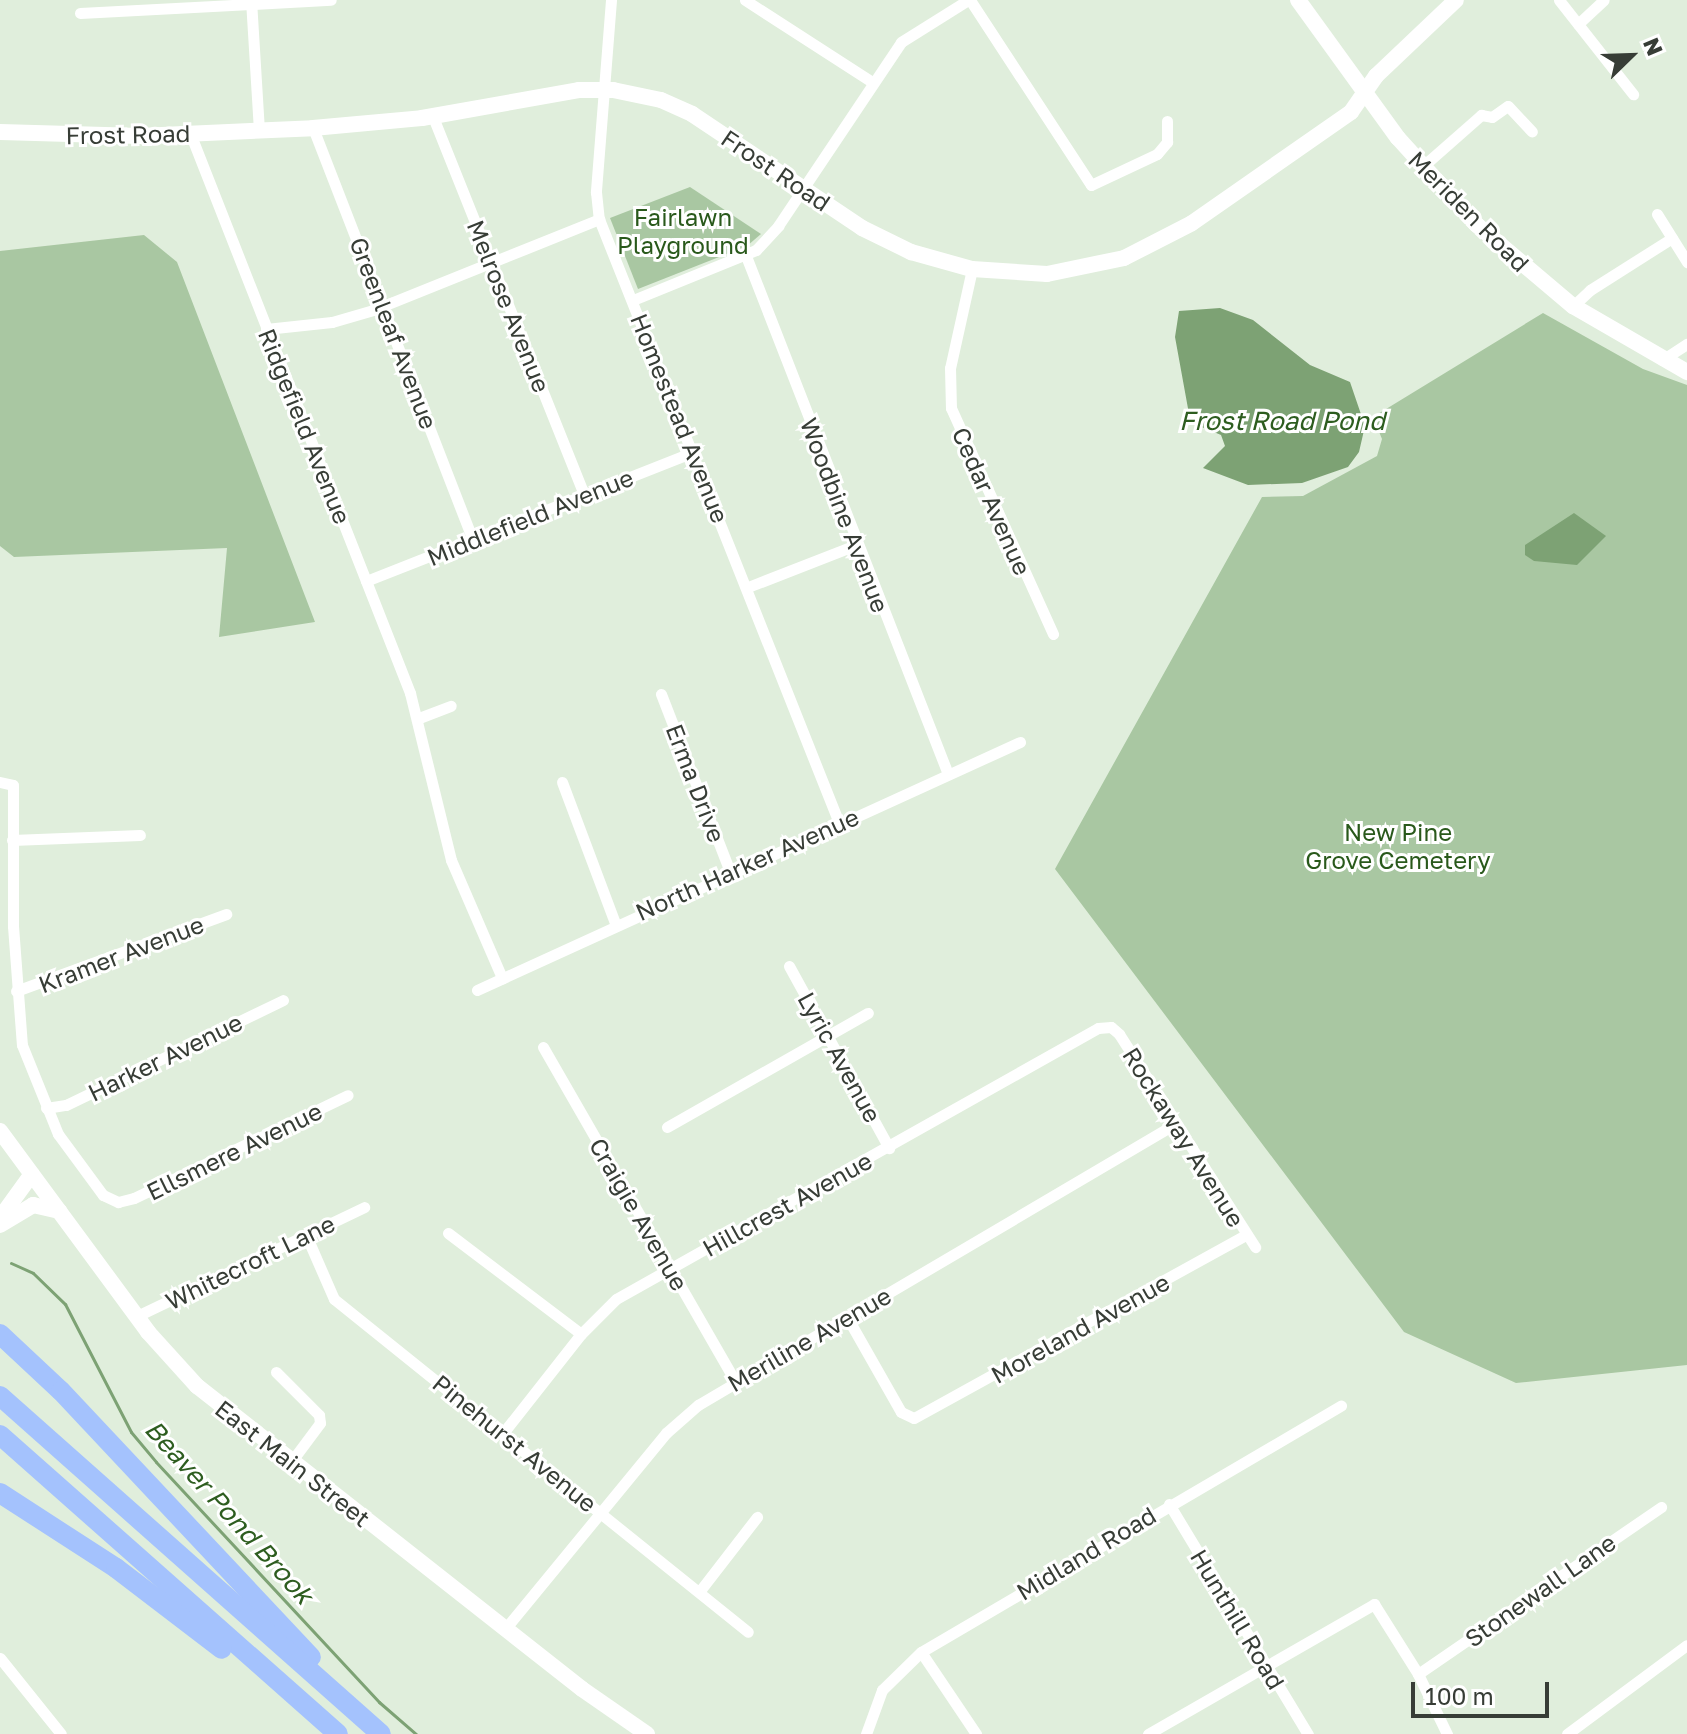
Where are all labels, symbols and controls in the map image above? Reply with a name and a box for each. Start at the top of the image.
north arrow [1591,16,1671,96]
text: N [1638,33,1669,59]
street label: Frost Road [65,119,191,149]
street label: Frost Road [716,123,836,217]
street label: Meriden Road [1403,145,1535,277]
park label: Fairlawn Playground [617,203,749,259]
street label: Melrose Avenue [461,216,557,396]
street label: Greenleaf Avenue [344,233,444,433]
street label: Homestead Avenue [625,309,735,527]
street label: Ridgefield Avenue [253,324,357,528]
water label: Frost Road Pond [1179,405,1385,437]
street label: Woodbine Avenue [795,414,895,616]
street label: Cedar Avenue [947,423,1037,579]
street label: Middlefield Avenue [423,462,637,572]
street label: Erma Drive [660,720,732,846]
street label: North Harker Avenue [631,802,863,926]
park label: New Pine Grove Cemetery [1305,818,1491,874]
street label: Kramer Avenue [34,909,208,999]
street label: Lyric Avenue [792,987,888,1127]
street label: Harker Avenue [83,1007,247,1107]
street label: Rockaway Avenue [1117,1042,1251,1232]
street label: Ellsmere Avenue [142,1096,326,1206]
street label: Craigie Avenue [584,1133,694,1295]
street label: Hillcrest Avenue [697,1146,877,1262]
street label: Whitecroft Lane [161,1209,339,1315]
street label: Moreland Avenue [986,1267,1174,1389]
street label: Meriline Avenue [722,1281,896,1397]
street label: Pinehurst Avenue [427,1368,603,1518]
street label: East Main Street [210,1394,376,1532]
water label: Beaver Pond Brook [138,1414,320,1610]
street label: Midland Road [1011,1500,1161,1606]
street label: Stonewall Lane [1459,1527,1621,1653]
street label: Hunthill Road [1185,1544,1291,1694]
scale bar [1415,1666,1553,1716]
text: 100 m [1425,1681,1494,1710]

